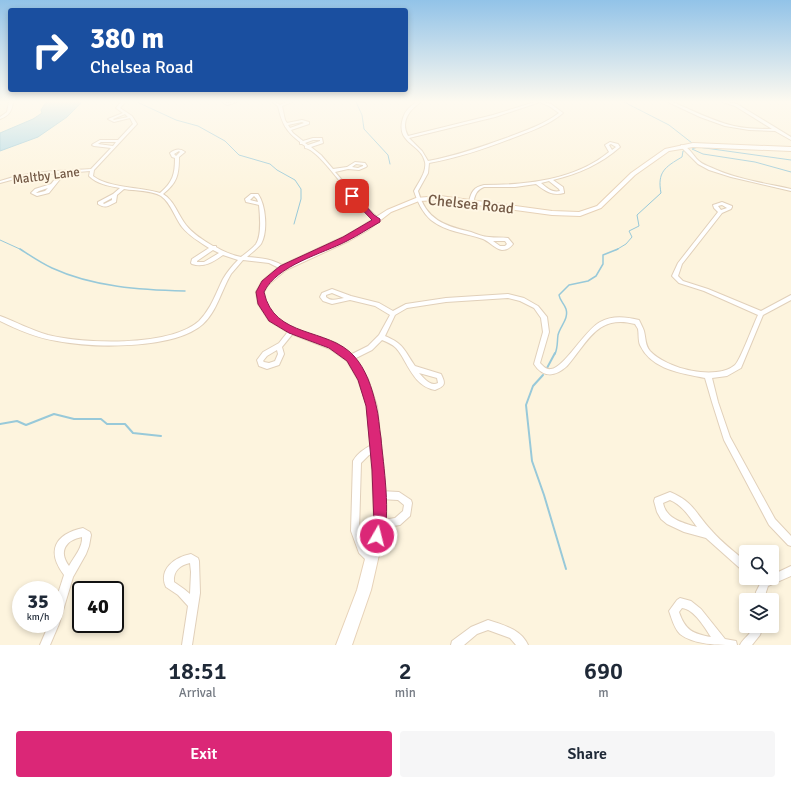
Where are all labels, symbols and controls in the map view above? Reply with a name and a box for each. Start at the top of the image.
text: 380 m [90,22,164,56]
icon: right [24,24,76,76]
text: Chelsea Road [90,56,193,78]
street label: Maltby Lane [11,164,81,188]
pin [335,179,369,213]
icon: arrive [341,185,363,207]
street label: Chelsea Road [427,191,515,217]
position arrow [356,515,398,557]
map controls [739,545,779,633]
button: search [739,545,779,585]
speed limit sign: 40 [72,581,124,633]
text: 35 [27,589,49,614]
button: layers [739,593,779,633]
text: km/h [27,611,49,623]
text: 18:51 [168,656,227,686]
text: 2 [399,656,412,686]
text: 690 [584,656,623,686]
text: Arrival [179,685,216,701]
text: min [395,685,416,701]
text: m [598,685,609,701]
button: Exit [16,731,392,777]
button: Share [400,731,775,777]

